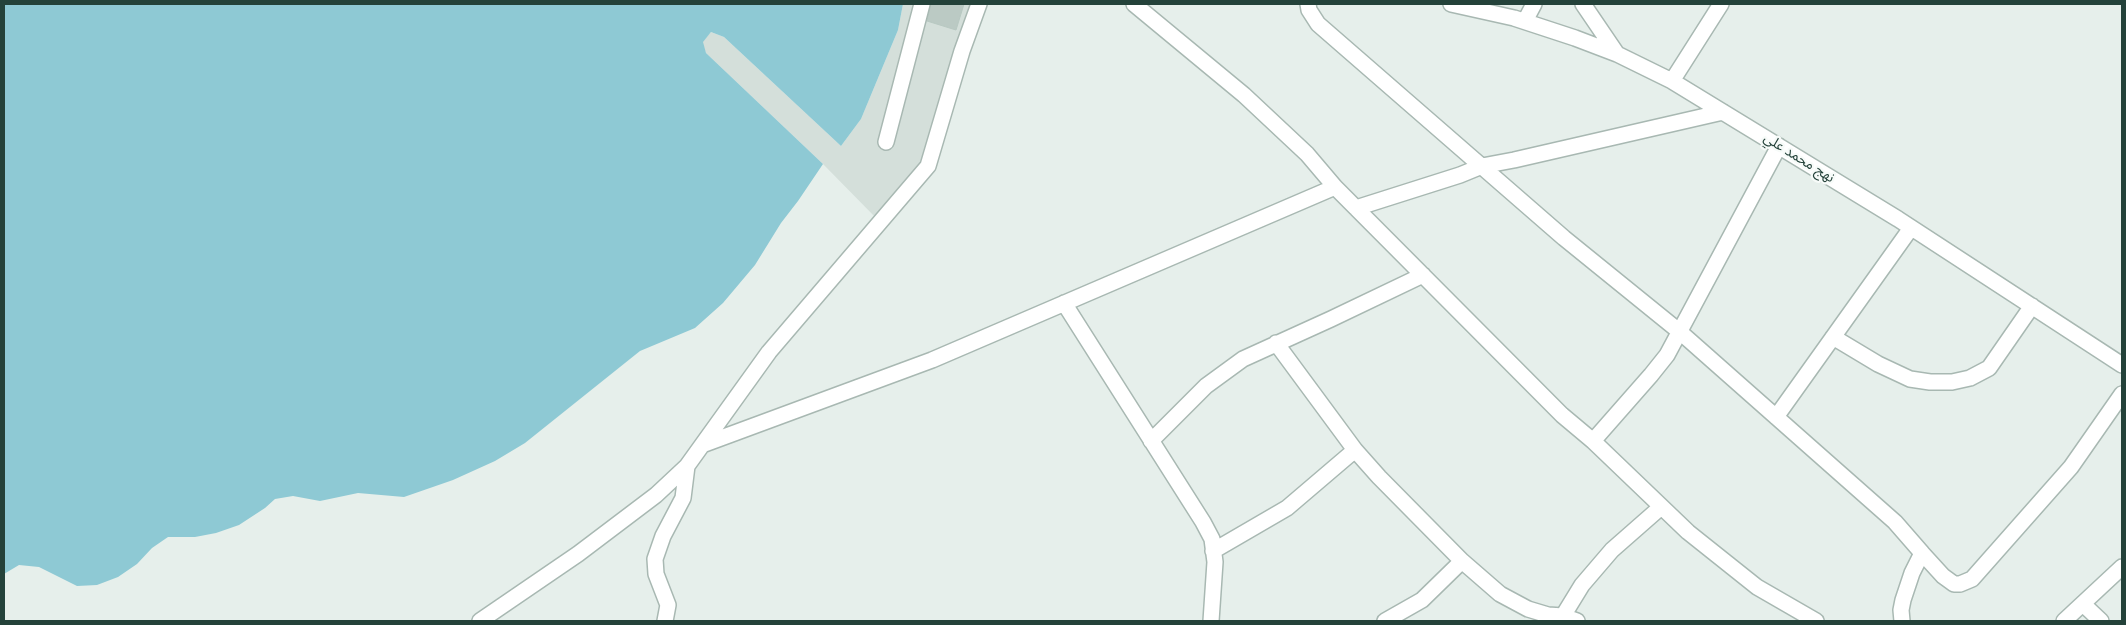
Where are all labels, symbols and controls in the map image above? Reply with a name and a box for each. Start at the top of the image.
street label: نهج محمد علي [1760,130,1838,186]

